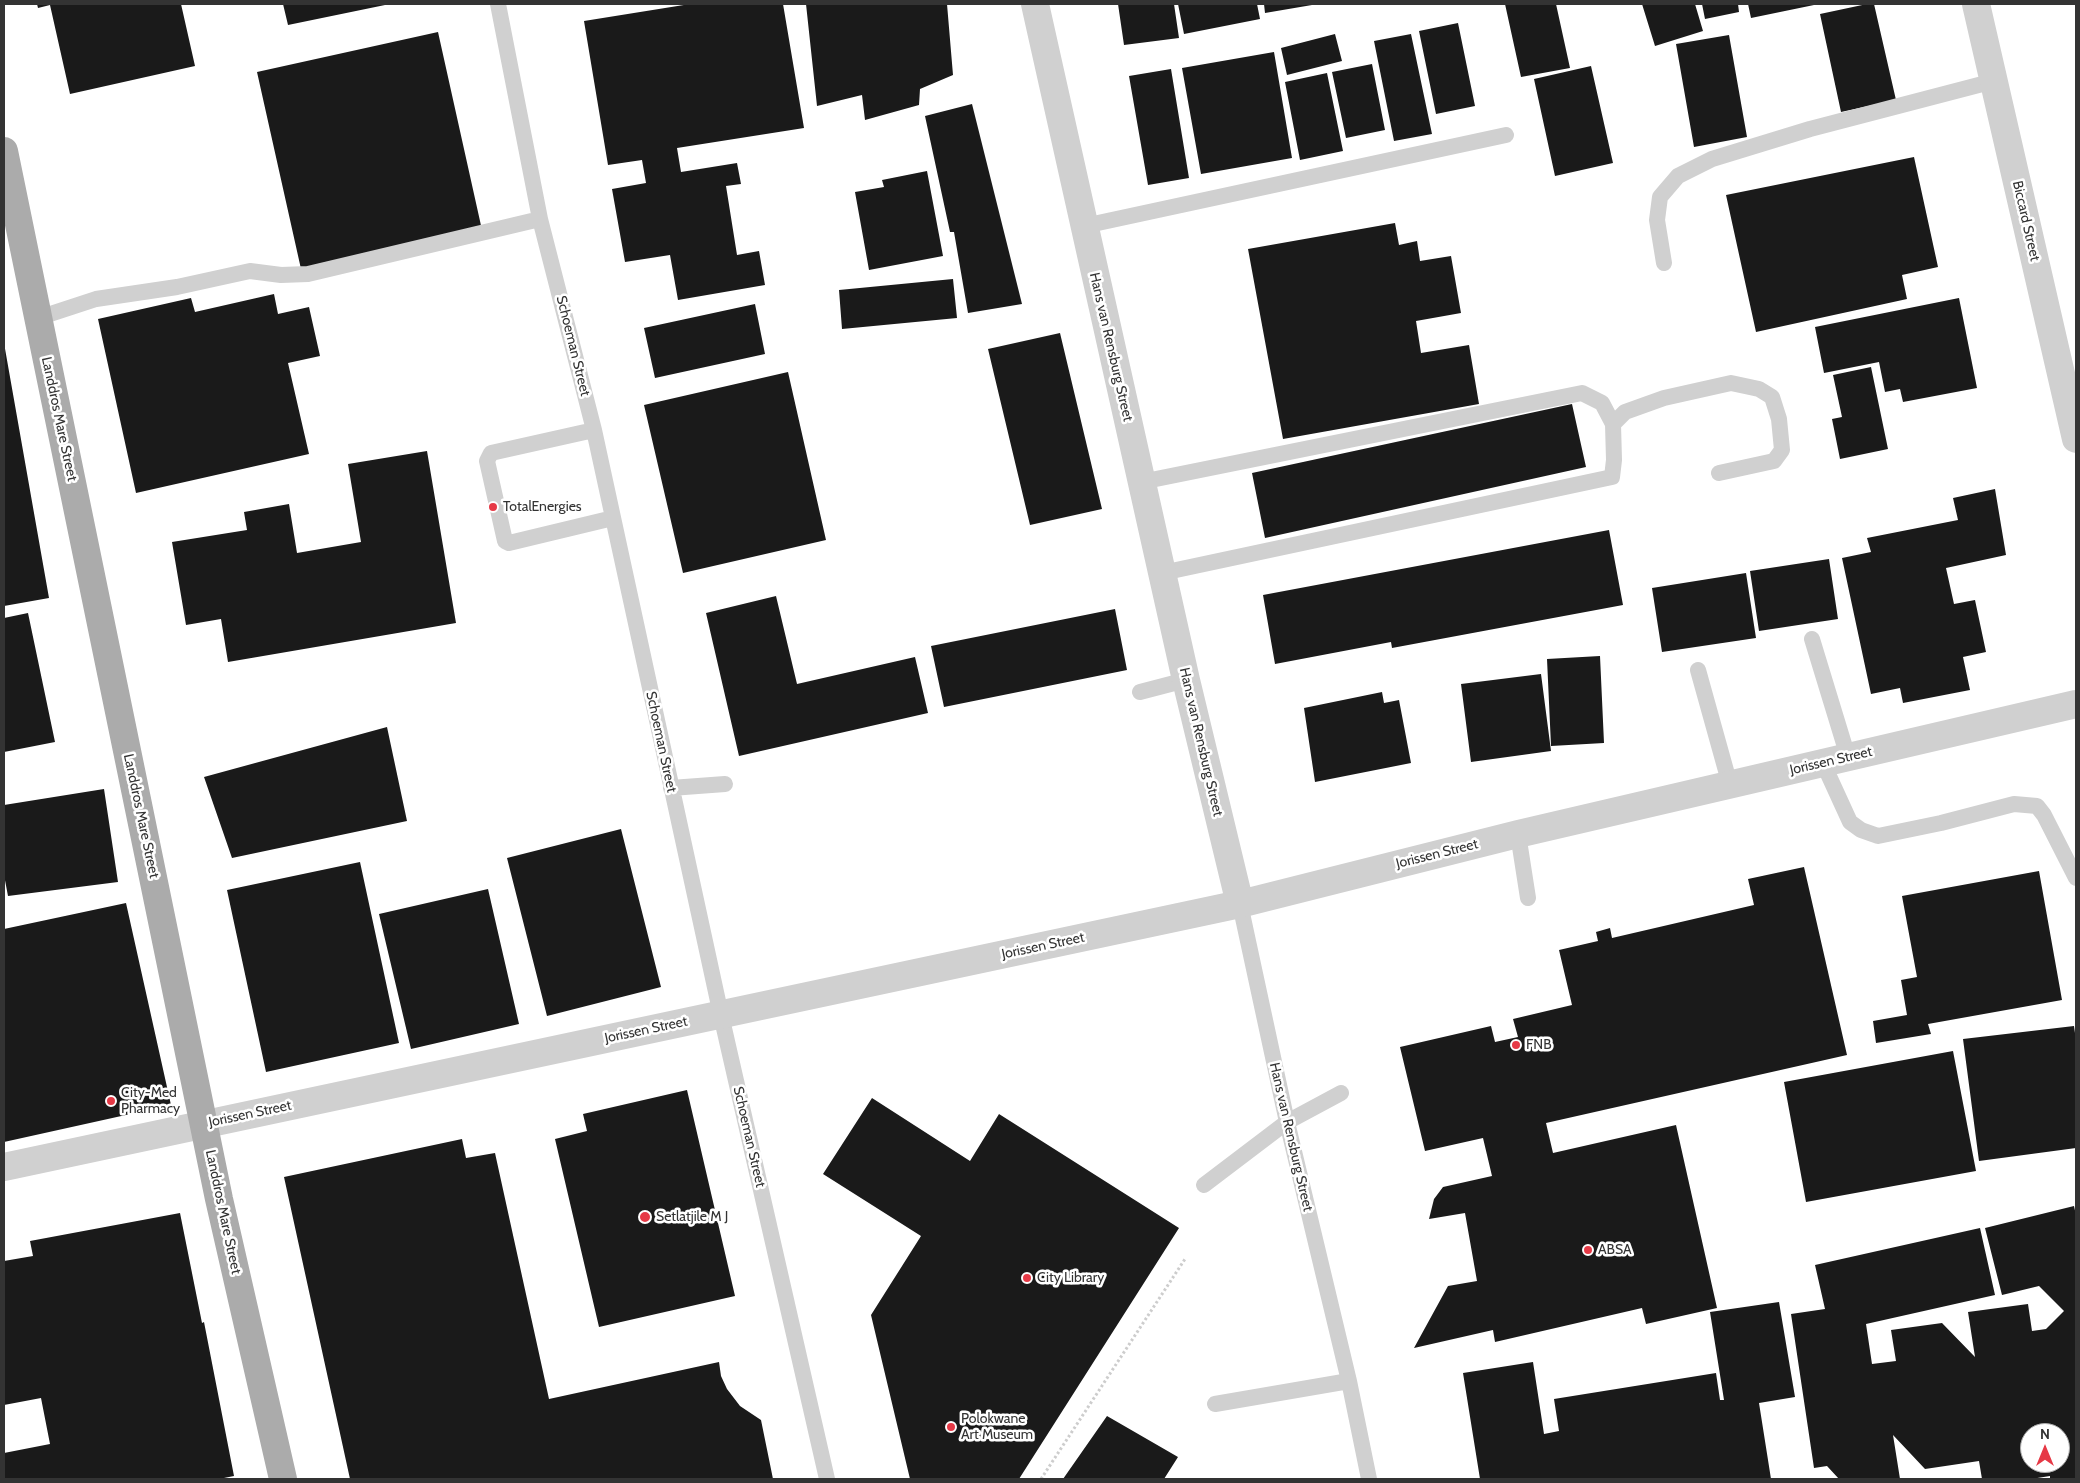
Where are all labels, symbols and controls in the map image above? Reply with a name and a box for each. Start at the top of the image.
street label: Biccard Street [2009,179,2043,263]
street label: Hans van Rensburg Street [1086,271,1136,423]
street label: Schoeman Street [552,294,594,398]
street label: Landdros Mare Street [38,355,80,483]
place label: TotalEnergies [503,499,582,515]
marker: TotalEnergies [487,501,499,513]
street label: Hans van Rensburg Street [1176,666,1226,818]
street label: Schoeman Street [642,690,680,794]
street label: Jorissen Street [1788,743,1874,779]
street label: Landdros Mare Street [120,752,162,880]
street label: Jorissen Street [1394,836,1480,872]
street label: Jorissen Street [1000,929,1086,963]
street label: Jorissen Street [603,1013,689,1047]
place label: FNB [1526,1037,1552,1053]
marker: FNB [1510,1039,1522,1051]
street label: Hans van Rensburg Street [1266,1061,1316,1213]
place label: City-Med Pharmacy [121,1085,180,1118]
street label: Schoeman Street [729,1085,769,1189]
marker: City-Med Pharmacy [105,1095,117,1107]
street label: Jorissen Street [207,1097,293,1131]
street label: Landdros Mare Street [202,1148,244,1276]
place label: Setlatjile M J [656,1209,728,1225]
marker: Setlatjile M J [638,1210,652,1224]
place label: ABSA [1598,1242,1632,1258]
marker: ABSA [1582,1244,1594,1256]
place label: City Library [1037,1270,1104,1286]
marker: City Library [1021,1272,1033,1284]
place label: Polokwane Art Museum [961,1411,1033,1444]
marker: Polokwane Art Museum [945,1421,957,1433]
north arrow [2020,1423,2070,1473]
text: N [2040,1425,2050,1443]

